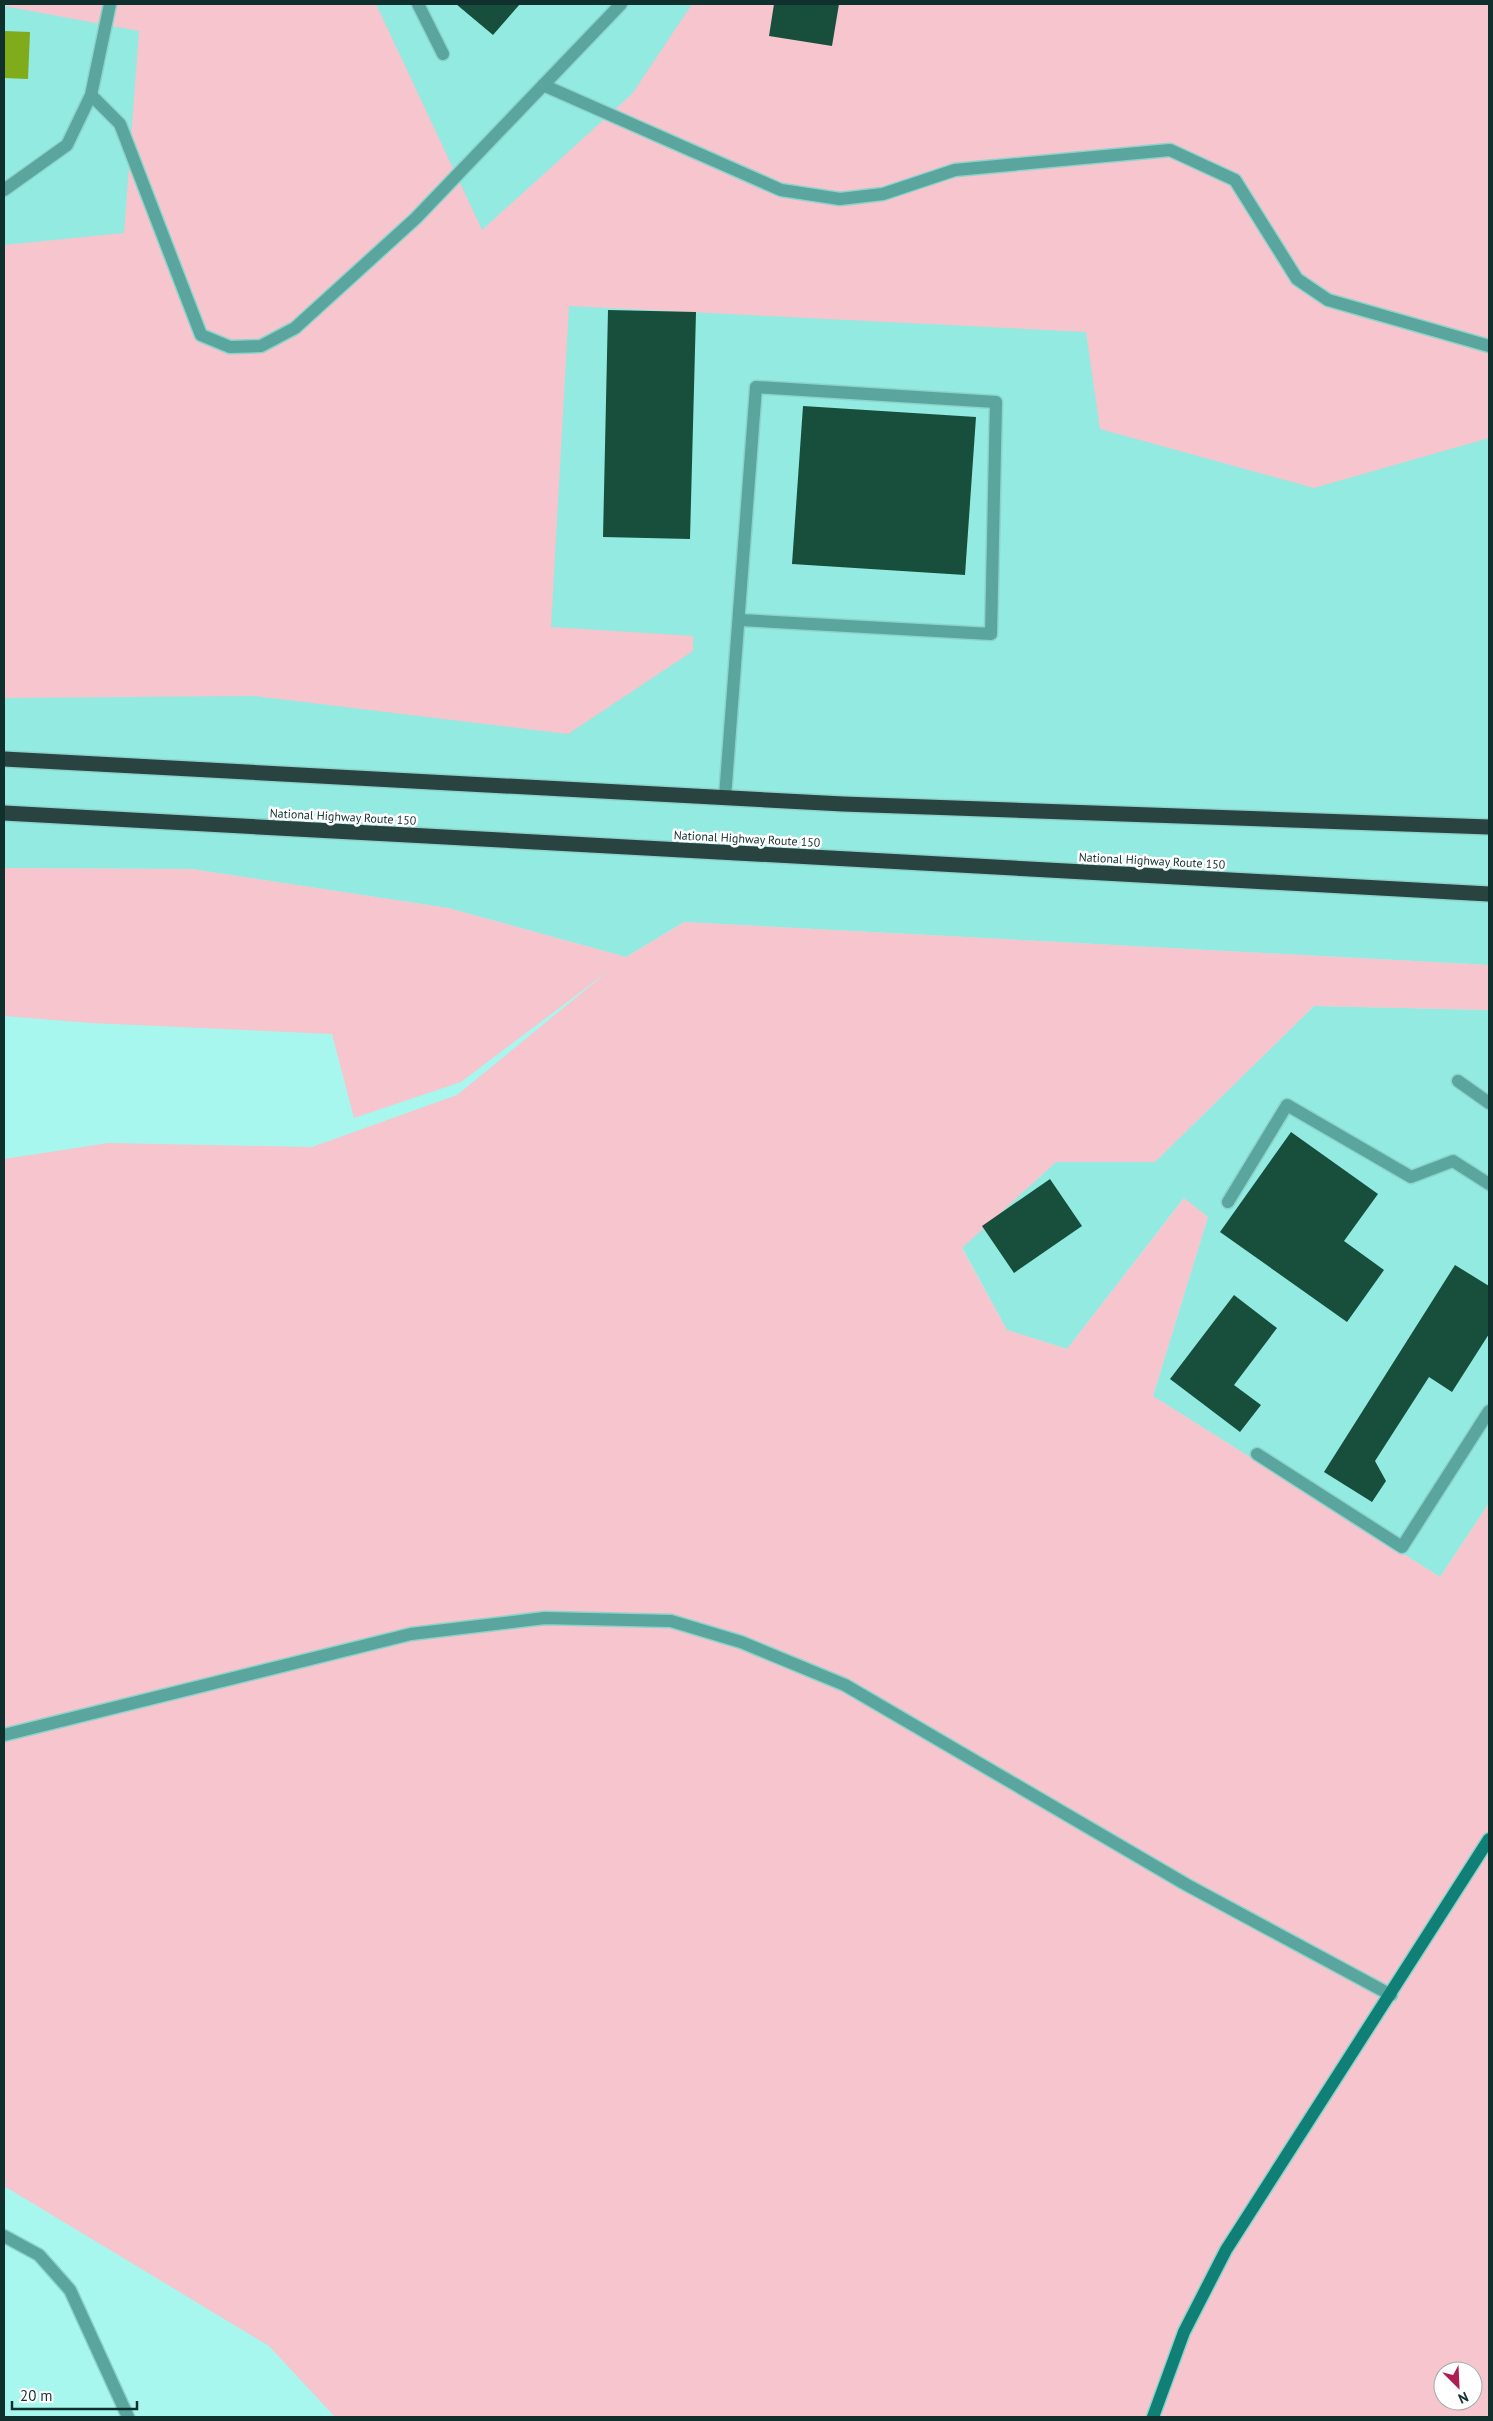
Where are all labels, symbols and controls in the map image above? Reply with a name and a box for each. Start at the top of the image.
street label: National Highway Route 150 [269,805,417,828]
street label: National Highway Route 150 [673,827,821,850]
street label: National Highway Route 150 [1078,849,1226,872]
north arrow [1433,2361,1483,2411]
scale bar [12,2378,138,2410]
text: 20 m [20,2386,53,2405]
text: N [1455,2388,1471,2408]

